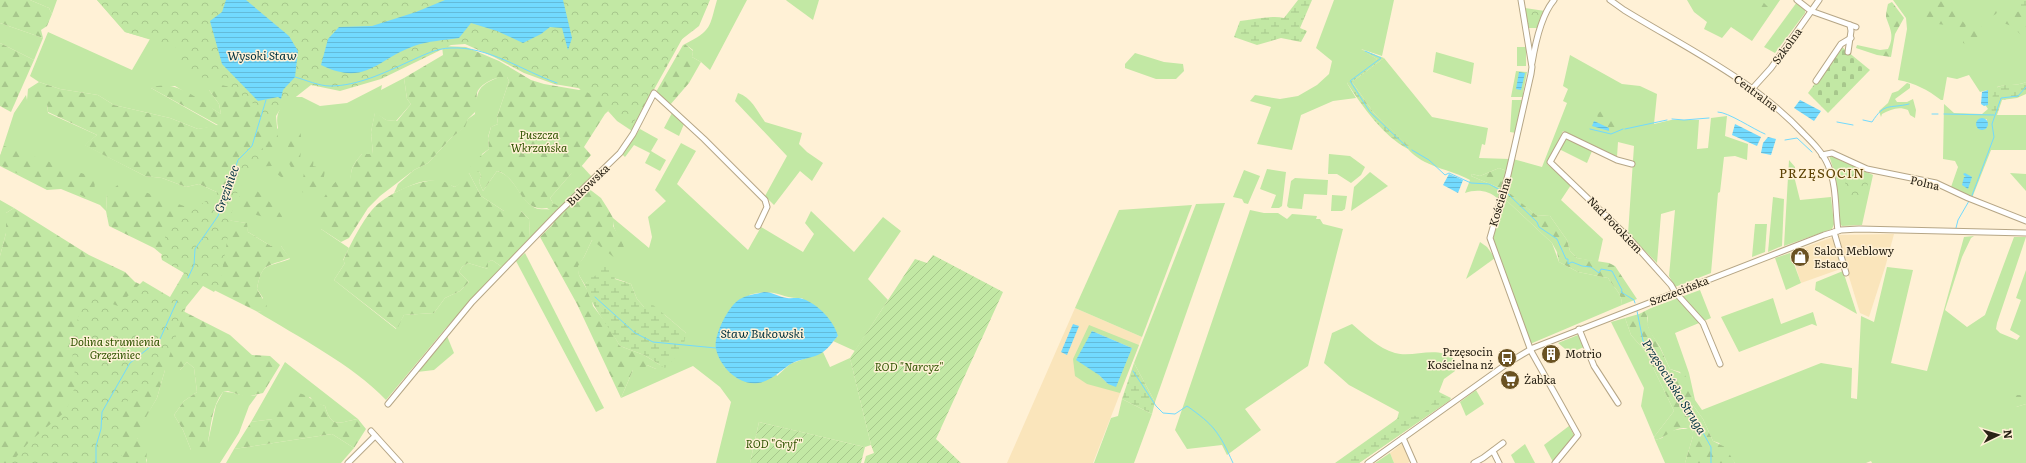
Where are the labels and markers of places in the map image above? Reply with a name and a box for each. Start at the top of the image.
place label: Salon Meblowy Estaco [1814,242,1895,271]
shop icon: Salon Meblowy Estaco [1789,246,1811,268]
place label: Przęsocin Kościelna nż [1427,343,1494,372]
building icon: Motrio [1540,343,1562,365]
place label: Motrio [1565,345,1602,361]
bus stop icon: Przęsocin Kościelna nż [1496,347,1518,369]
supermarket icon: Żabka [1499,369,1521,391]
place label: Żabka [1524,371,1556,387]

